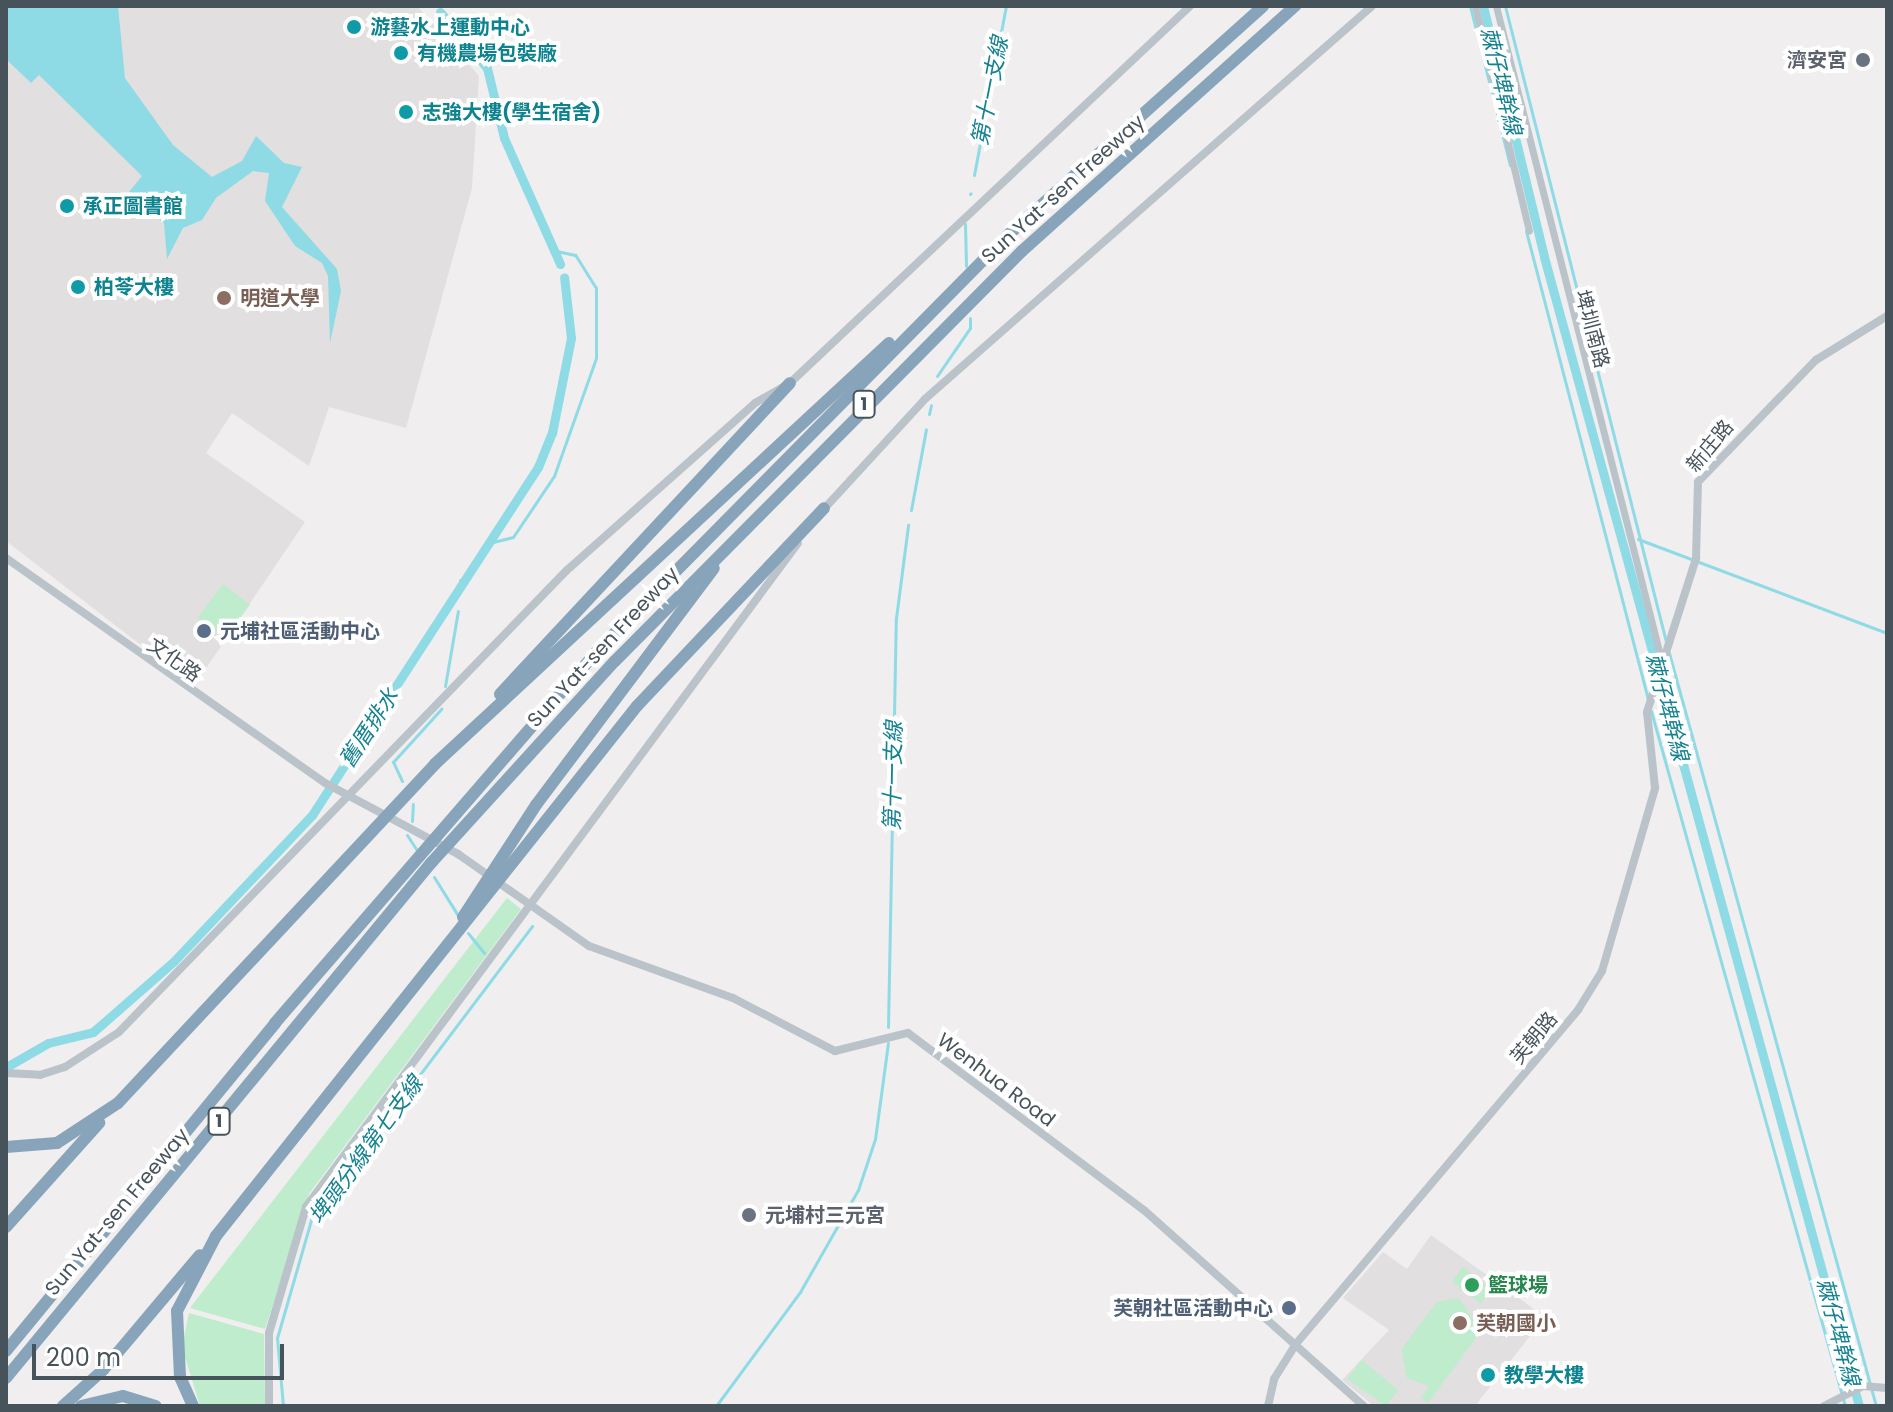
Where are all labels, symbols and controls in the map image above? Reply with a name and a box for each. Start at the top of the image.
place label: 游藝水上運動中心 [370,15,530,39]
marker: 游藝水上運動中心 [345,18,363,36]
water label: 棘仔埤幹線 [1475,24,1527,138]
water label: 第十一支線 [967,34,1013,148]
place label: 有機農場包裝廠 [417,41,557,65]
marker: 有機農場包裝廠 [392,44,410,62]
place label: 濟安宮 [1787,48,1847,72]
marker: 濟安宮 [1854,51,1872,69]
place label: 志強大樓(學生宿舍) [422,100,601,124]
marker: 志強大樓(學生宿舍) [397,103,415,121]
street label: Sun Yat-sen Freeway [977,110,1149,268]
place label: 承正圖書館 [83,194,183,218]
marker: 承正圖書館 [58,197,76,215]
place label: 柏苓大樓 [94,275,174,299]
marker: 柏苓大樓 [69,278,87,296]
place label: 明道大學 [240,286,320,310]
street label: 埤圳南路 [1570,287,1614,371]
marker: 明道大學 [215,289,233,307]
road number: 1 [852,390,876,418]
street label: 新庄路 [1682,415,1738,477]
street label: Sun Yat-sen Freeway [522,562,684,732]
place label: 元埔社區活動中心 [220,619,380,643]
marker: 元埔社區活動中心 [195,622,213,640]
street label: 文化路 [143,633,205,687]
water label: 棘仔埤幹線 [1640,650,1694,764]
water label: 舊厝排水 [334,684,404,772]
water label: 第十一支線 [879,721,907,831]
street label: 芙朝路 [1506,1007,1562,1069]
street label: Wenhua Road [932,1028,1060,1132]
water label: 埤頭分線第七支線 [304,1071,428,1229]
road number: 1 [207,1107,231,1135]
street label: Sun Yat-sen Freeway [40,1124,194,1300]
place label: 元埔村三元宮 [765,1203,885,1227]
marker: 元埔村三元宮 [740,1206,758,1224]
place label: 籃球場 [1488,1273,1548,1297]
water label: 棘仔埤幹線 [1811,1275,1865,1389]
marker: 籃球場 [1463,1276,1481,1294]
place label: 芙朝社區活動中心 [1113,1296,1273,1320]
marker: 芙朝社區活動中心 [1280,1299,1298,1317]
place label: 芙朝國小 [1476,1311,1556,1335]
marker: 芙朝國小 [1451,1314,1469,1332]
scale bar [36,1328,288,1378]
text: 200 m [46,1341,121,1374]
place label: 教學大樓 [1504,1363,1584,1387]
marker: 教學大樓 [1479,1366,1497,1384]

